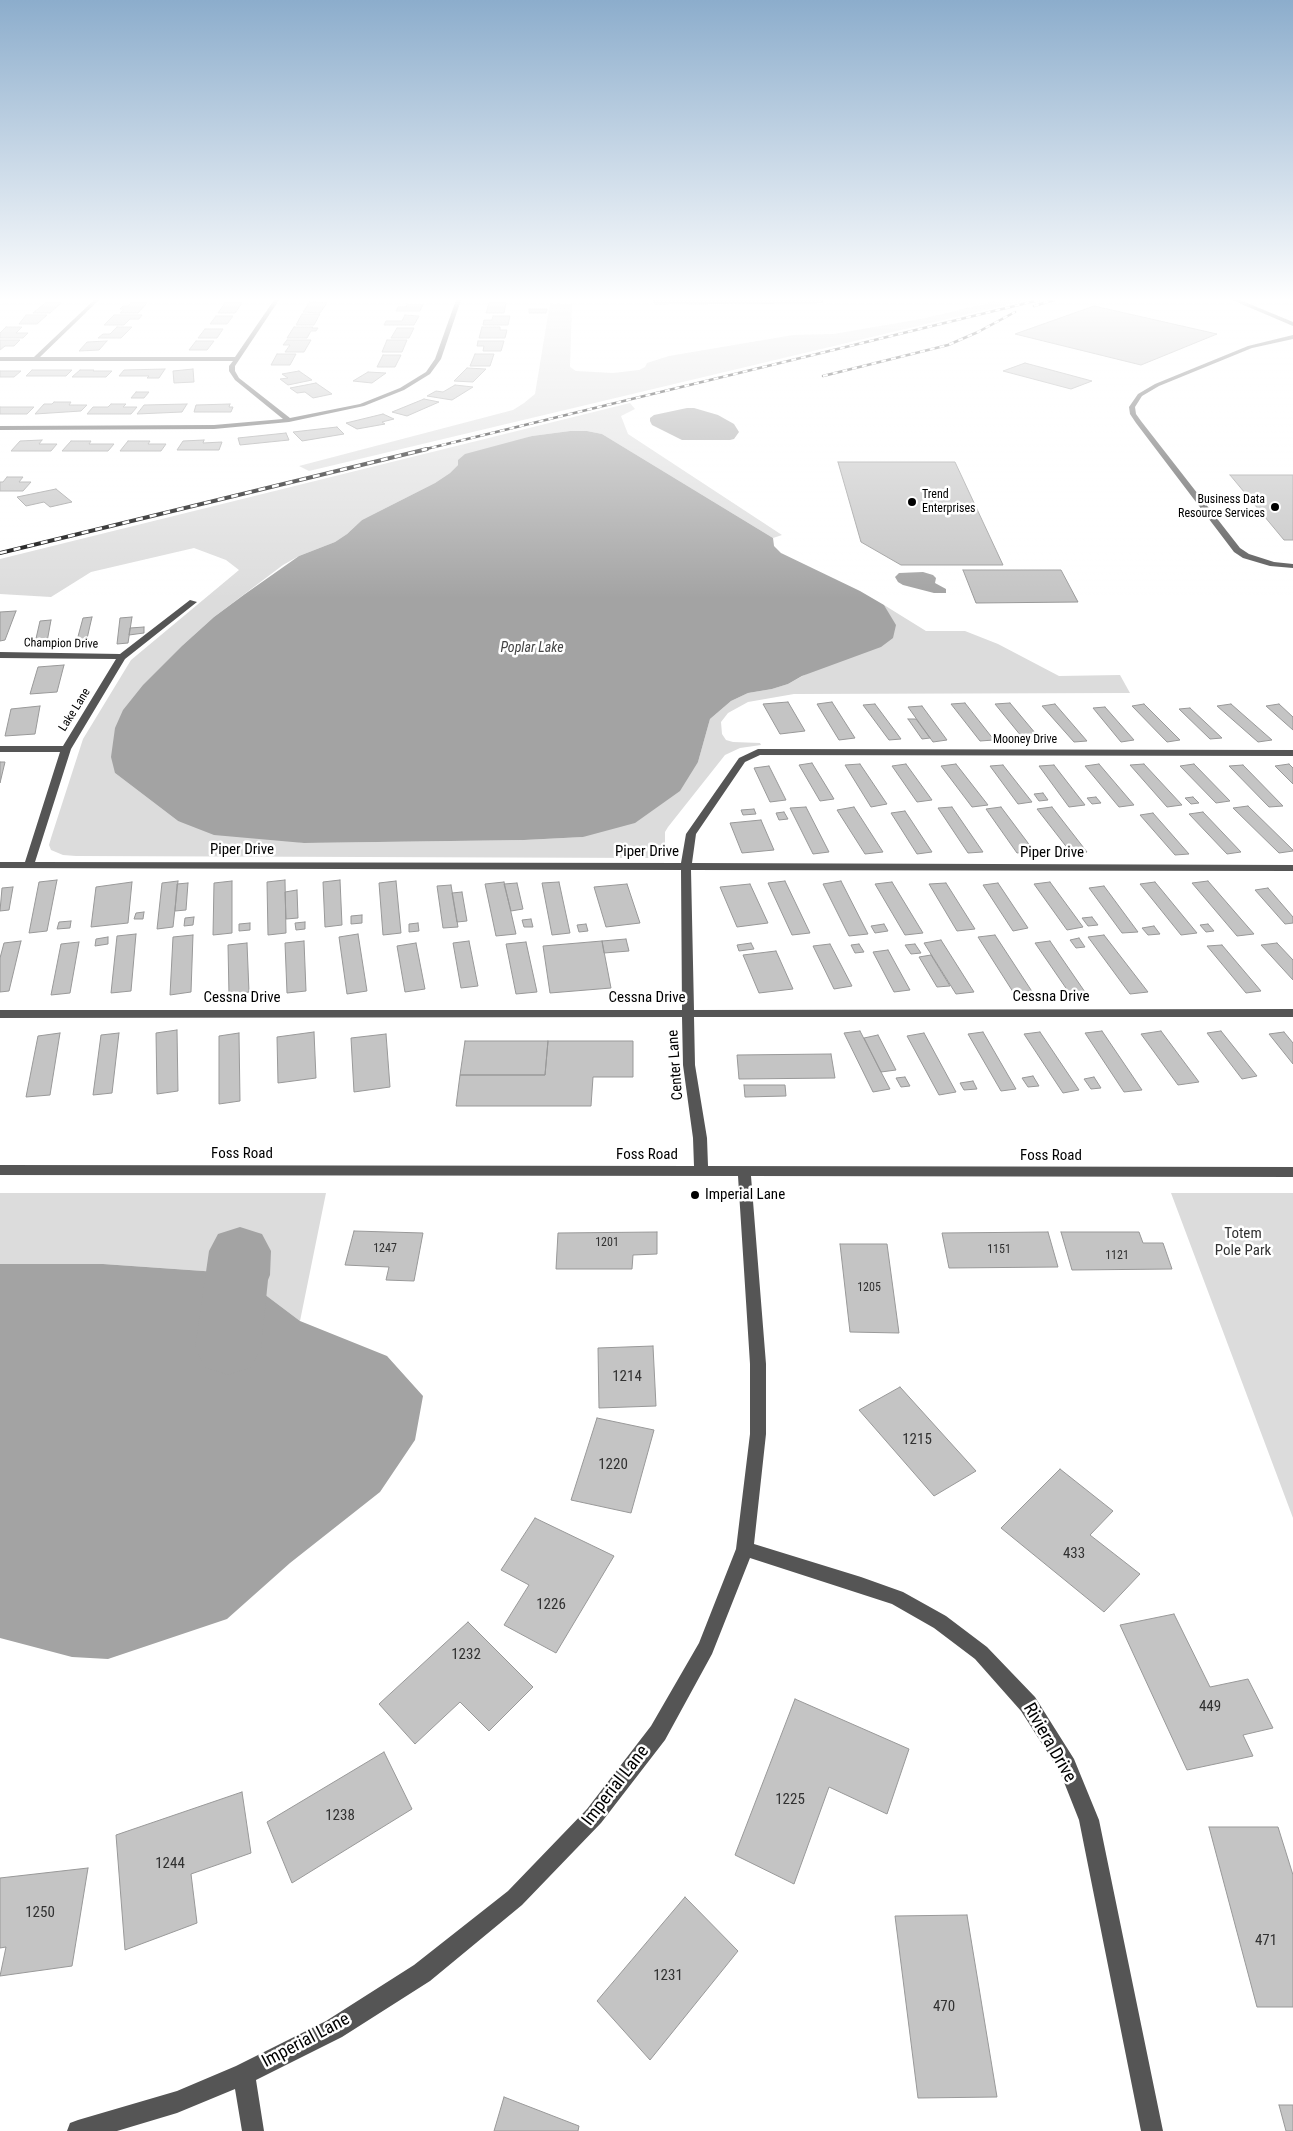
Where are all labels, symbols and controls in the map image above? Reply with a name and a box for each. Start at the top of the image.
place label: Trend Enterprises [922,488,976,516]
place label: Business Data Resource Services [1178,493,1265,521]
marker: Trend Enterprises [906,496,918,508]
marker: Business Data Resource Services [1269,501,1281,513]
street label: Champion Drive [24,636,98,652]
water label: Poplar Lake [500,640,564,656]
street label: Lake Lane [56,686,94,734]
street label: Mooney Drive [993,733,1057,747]
street label: Piper Drive [210,841,274,859]
street label: Piper Drive [615,843,679,861]
street label: Piper Drive [1020,844,1084,862]
street label: Cessna Drive [1012,988,1090,1006]
street label: Cessna Drive [203,989,281,1007]
street label: Cessna Drive [608,989,686,1007]
street label: Center Lane [665,1029,687,1101]
street label: Foss Road [211,1145,273,1163]
street label: Foss Road [616,1146,678,1164]
street label: Foss Road [1020,1147,1082,1165]
place label: Imperial Lane [705,1186,785,1204]
marker: Imperial Lane [689,1189,701,1201]
park label: Totem Pole Park [1215,1225,1271,1260]
house number: 1201 [595,1236,619,1250]
house number: 1247 [373,1242,397,1256]
house number: 1151 [987,1243,1011,1257]
house number: 1121 [1105,1249,1129,1263]
house number: 1205 [857,1281,881,1295]
house number: 1214 [612,1368,642,1386]
house number: 1215 [902,1431,932,1449]
house number: 1220 [598,1456,628,1474]
house number: 433 [1063,1545,1085,1563]
house number: 1226 [536,1596,566,1614]
house number: 1232 [451,1646,481,1664]
house number: 449 [1199,1698,1221,1716]
street label: Riviera Drive [1018,1700,1080,1786]
street label: Imperial Lane [578,1741,654,1831]
house number: 1225 [775,1791,805,1809]
house number: 1238 [325,1807,355,1825]
house number: 1244 [155,1855,185,1873]
house number: 1250 [25,1904,55,1922]
house number: 471 [1255,1932,1277,1950]
house number: 1231 [653,1967,683,1985]
house number: 470 [933,1998,955,2016]
street label: Imperial Lane [258,2009,354,2073]

